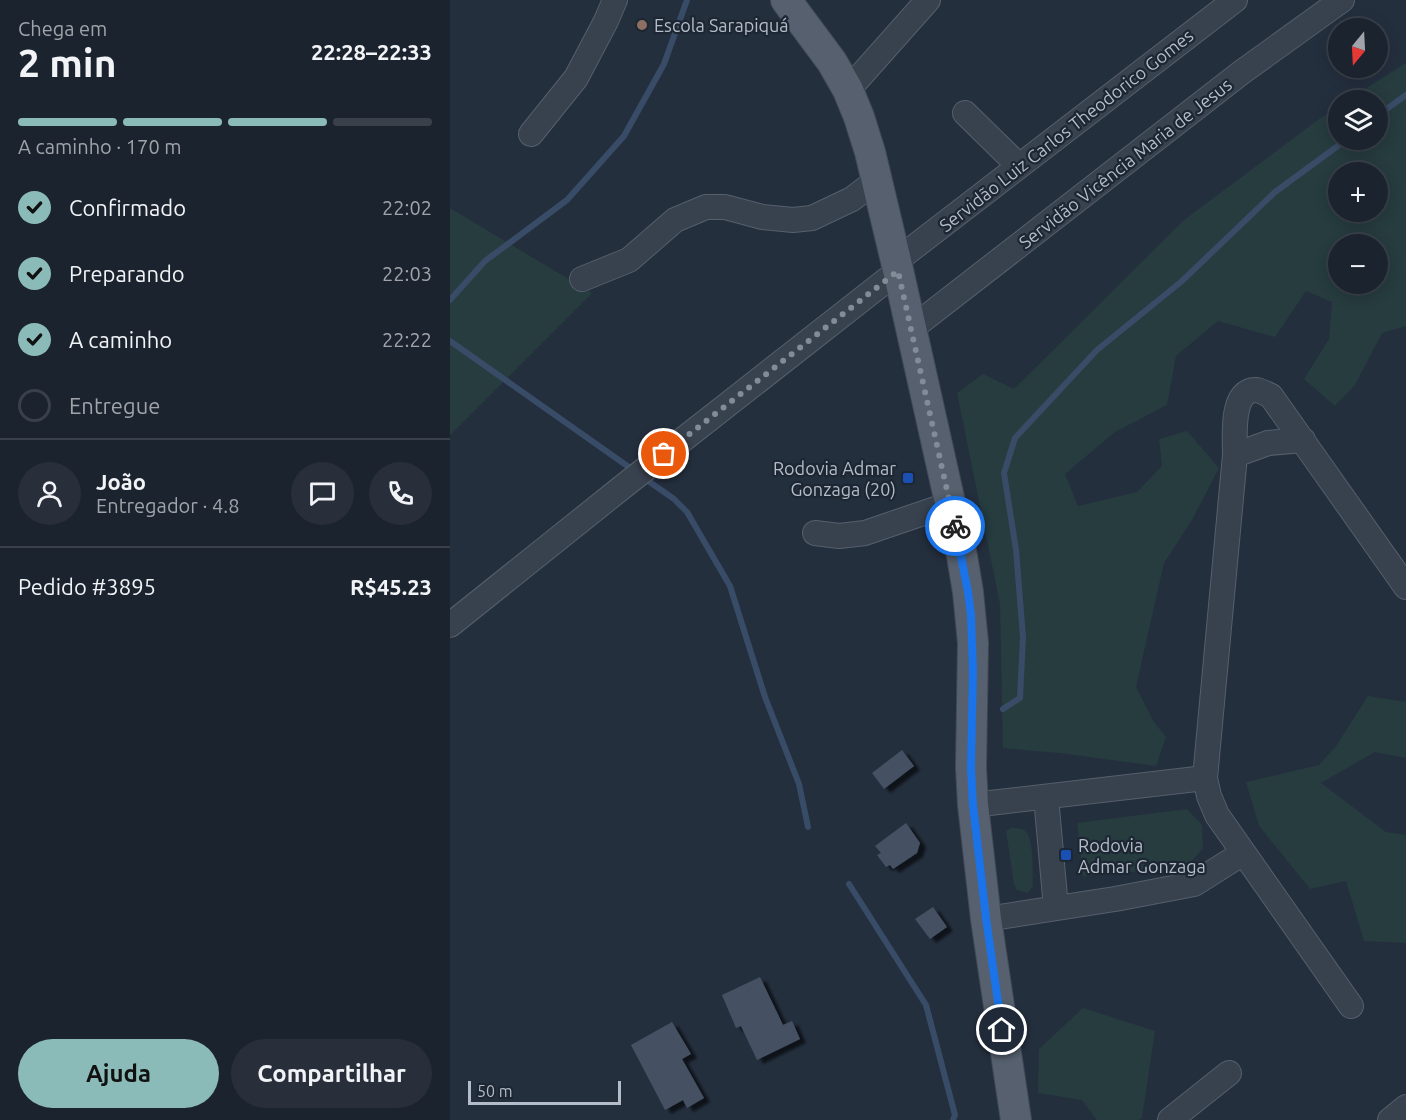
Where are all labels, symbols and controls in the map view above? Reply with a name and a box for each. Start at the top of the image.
place label: Escola Sarapiquá [654,15,789,35]
text: Chega em [18,17,107,40]
marker: Escola Sarapiquá [635,18,649,32]
north arrow [1328,18,1388,78]
map controls [1328,18,1388,294]
street label: Servidão Luiz Carlos Theodorico Gomes [935,25,1197,235]
text: 22:28–22:33 [311,39,432,64]
text: 2 min [18,41,117,84]
street label: Servidão Vicência Maria de Jesus [1015,74,1235,252]
button: layers [1328,90,1388,150]
text: A caminho · 170 m [18,135,182,158]
button: + [1328,162,1388,222]
icon: check [18,191,51,224]
text: Confirmado [69,195,186,220]
text: 22:02 [382,196,432,219]
button: − [1328,234,1388,294]
icon: check [18,257,51,290]
text: Preparando [69,261,185,286]
text: 22:03 [382,262,432,285]
icon: check [18,323,51,356]
text: A caminho [69,327,172,352]
text: 22:22 [382,328,432,351]
text: Entregue [69,393,160,418]
pin [638,428,689,479]
icon: bag [647,437,680,470]
place label: Rodovia Admar Gonzaga (20) [773,458,896,500]
button: person [18,462,81,525]
button: chat [291,462,354,525]
button: phone [369,462,432,525]
text: João [96,469,146,494]
marker: Rodovia Admar Gonzaga (20) [901,471,915,485]
text: Entregador · 4.8 [96,494,239,517]
courier [925,496,985,556]
icon: bike [939,510,972,543]
text: Pedido #3895 [18,574,156,599]
text: R$45.23 [350,574,432,599]
place label: Rodovia Admar Gonzaga [1078,835,1206,876]
marker: Rodovia Admar Gonzaga [1059,848,1073,862]
pin [976,1004,1027,1055]
icon: home [985,1013,1018,1046]
button: Ajuda [18,1039,219,1108]
button: Compartilhar [231,1039,432,1108]
scale bar [468,1078,621,1106]
text: 50 m [477,1082,513,1100]

